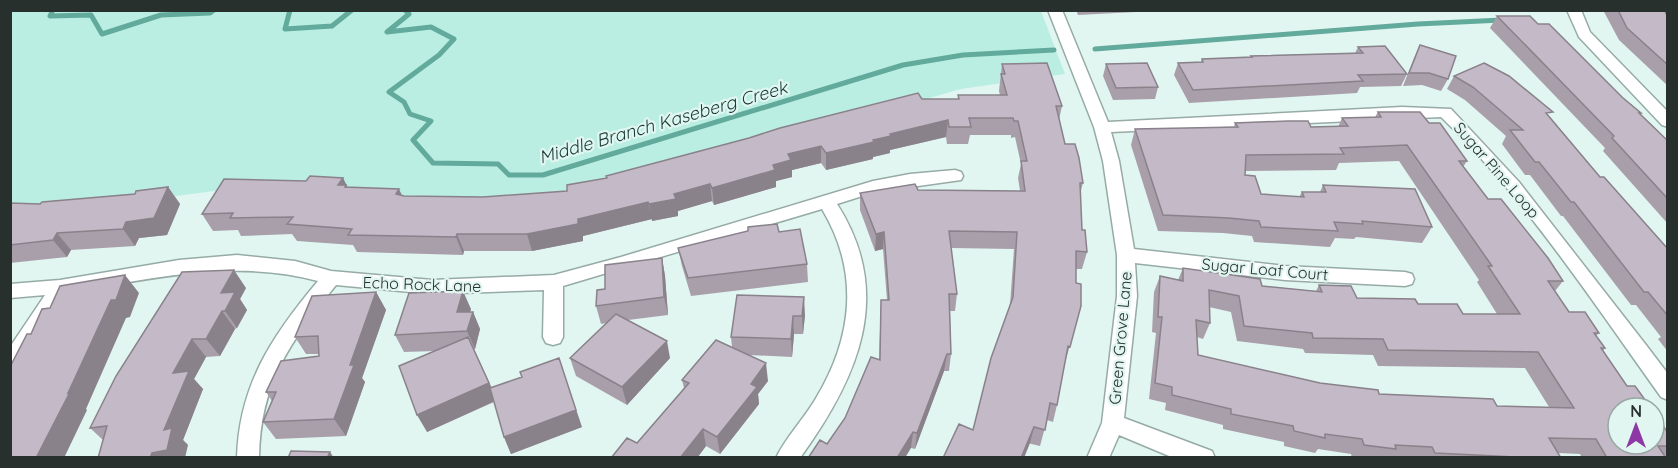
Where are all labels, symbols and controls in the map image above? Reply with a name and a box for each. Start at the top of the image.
water label: Middle Branch Kaseberg Creek [536,75,791,169]
street label: Sugar Pine Loop [1450,118,1544,222]
street label: Sugar Loaf Court [1201,254,1329,284]
street label: Green Grove Lane [1104,271,1136,405]
street label: Echo Rock Lane [362,272,482,296]
north arrow [1606,396,1666,456]
text: N [1630,401,1642,421]

